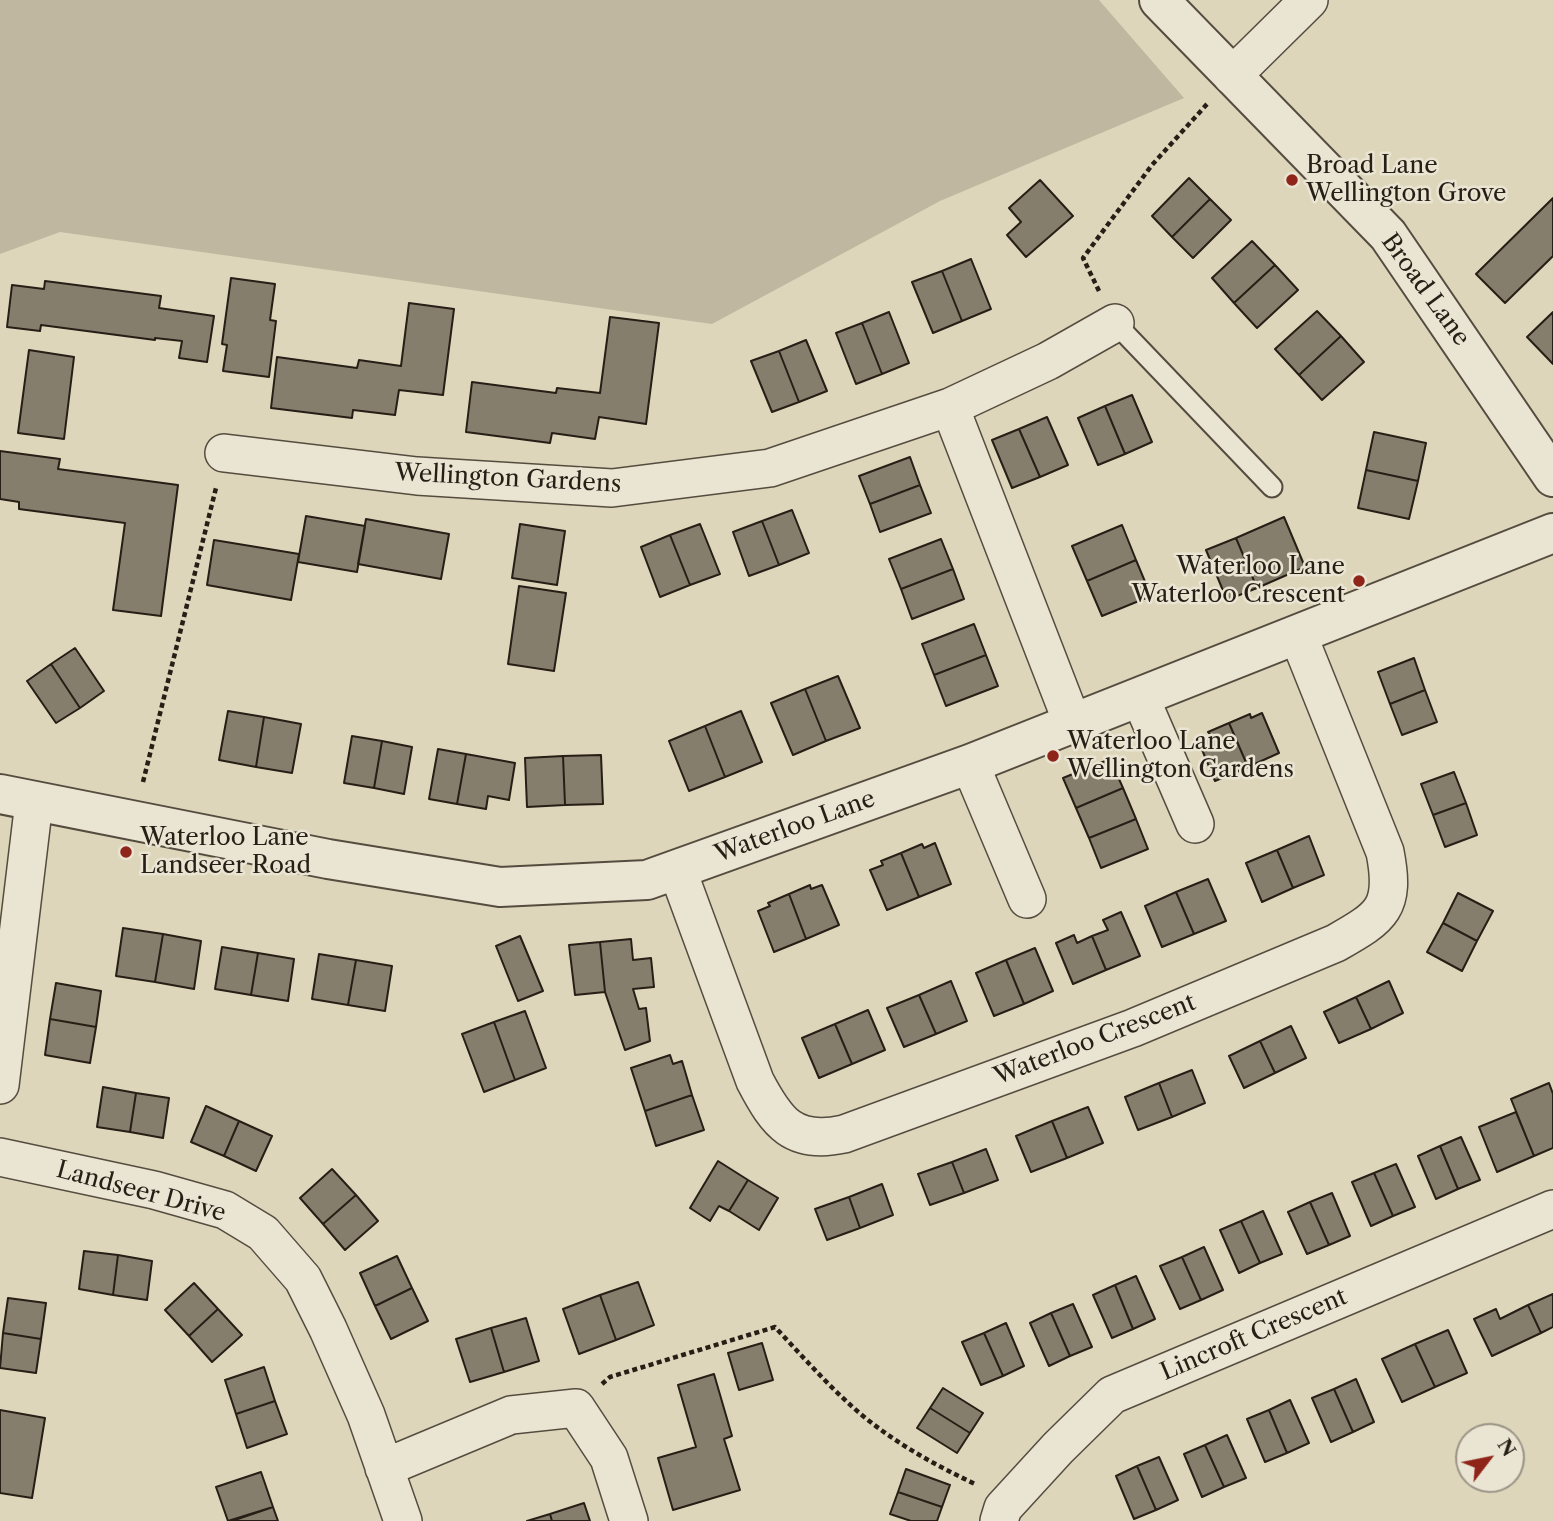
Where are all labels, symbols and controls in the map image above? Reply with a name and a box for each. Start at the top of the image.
place label: Broad Lane Wellington Grove [1306,152,1506,208]
marker: Broad Lane Wellington Grove [1284,172,1300,188]
street label: Broad Lane [1375,228,1475,352]
street label: Wellington Gardens [394,459,622,499]
place label: Waterloo Lane Waterloo Crescent [1131,553,1345,609]
marker: Waterloo Lane Waterloo Crescent [1351,573,1367,589]
place label: Waterloo Lane Wellington Gardens [1067,728,1294,784]
marker: Waterloo Lane Wellington Gardens [1045,748,1061,764]
street label: Waterloo Lane [711,785,879,869]
place label: Waterloo Lane Landseer Road [140,824,311,880]
marker: Waterloo Lane Landseer Road [118,844,134,860]
street label: Waterloo Crescent [990,988,1200,1092]
street label: Landseer Drive [53,1156,229,1228]
street label: Lincroft Crescent [1156,1283,1352,1387]
north arrow [1455,1423,1525,1493]
text: N [1492,1435,1521,1461]

